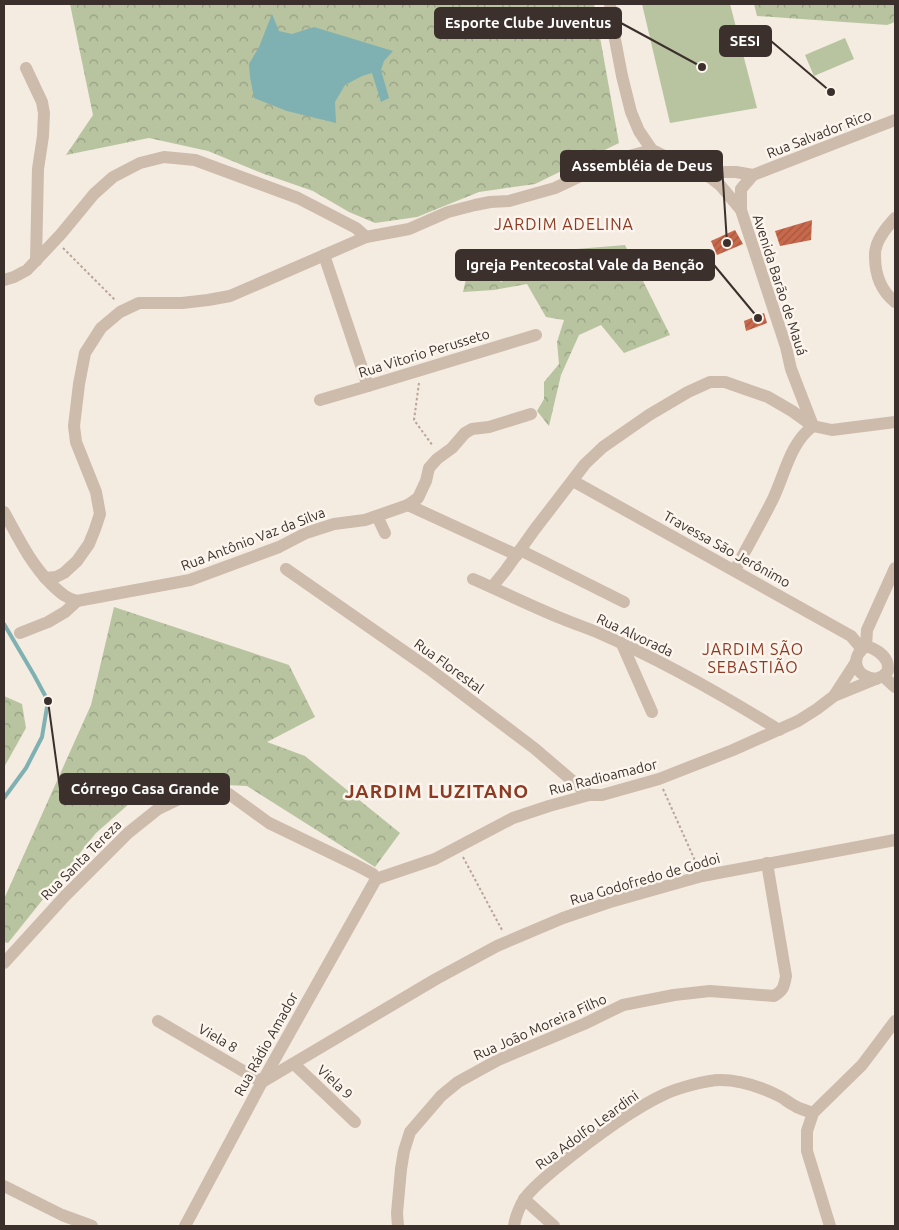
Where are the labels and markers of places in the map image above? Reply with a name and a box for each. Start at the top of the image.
callout: Esporte Clube Juventus [435,8,621,38]
callout: SESI [720,26,771,56]
callout: Assembléia de Deus [561,151,722,181]
callout: Igreja Pentecostal Vale da Benção [456,250,714,280]
callout: Córrego Casa Grande [60,774,229,804]

